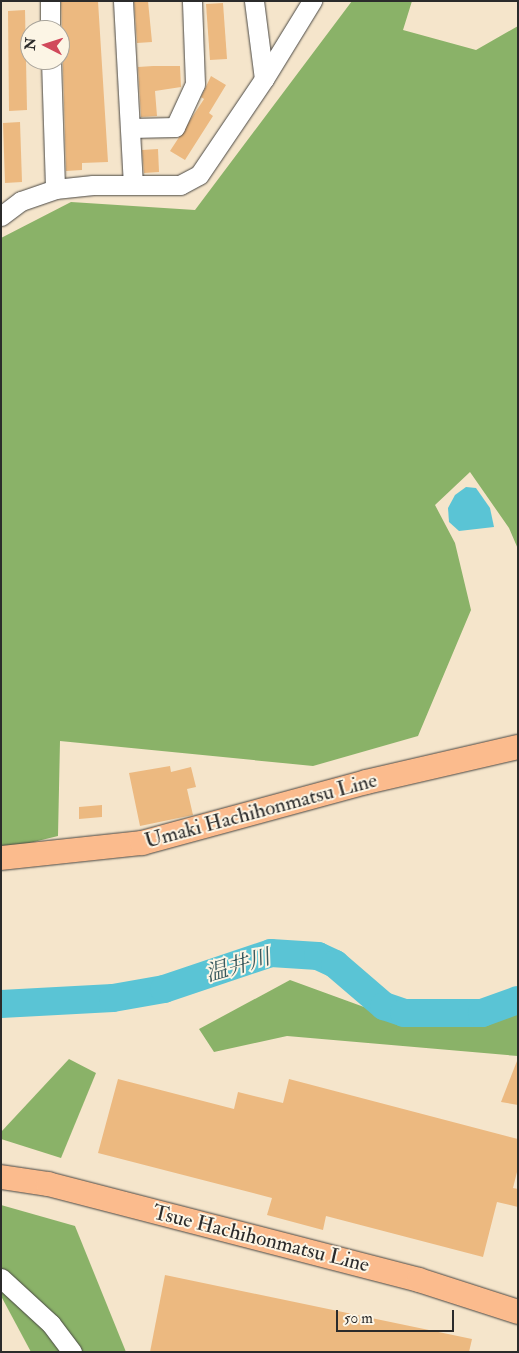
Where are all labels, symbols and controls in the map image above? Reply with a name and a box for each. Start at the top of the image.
north arrow [20,20,70,70]
text: N [22,37,40,51]
street label: Umaki Hachihonmatsu Line [142,768,380,854]
water label: 温井川 [203,944,273,988]
street label: Tsue Hachihonmatsu Line [150,1200,372,1278]
scale bar [339,1300,456,1332]
text: 50 m [344,1309,373,1328]

